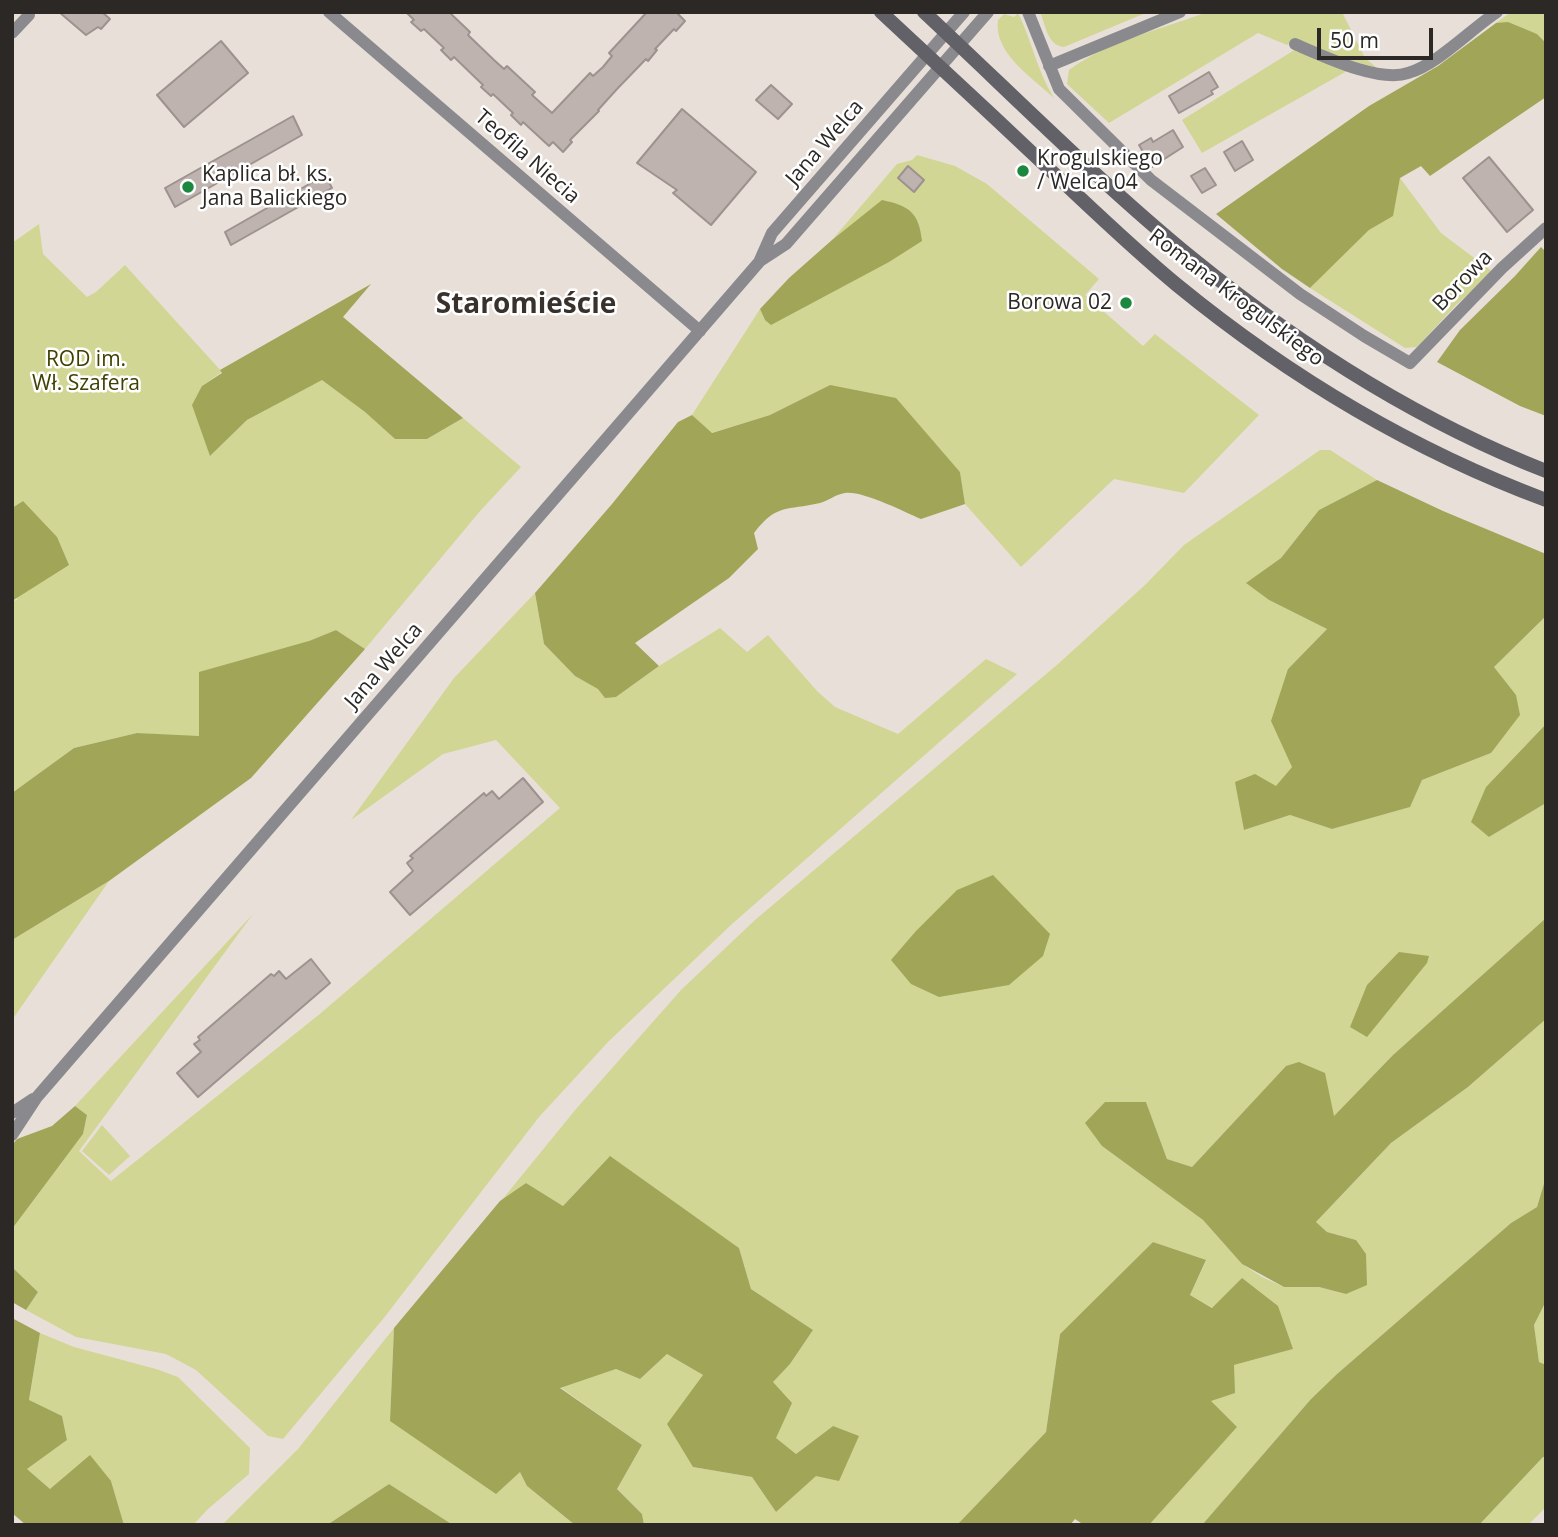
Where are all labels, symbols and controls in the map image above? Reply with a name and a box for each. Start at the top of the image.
scale bar [1320,14,1436,58]
text: 50 m [1330,26,1379,54]
street label: Jana Welca [781,95,869,191]
street label: Teofila Niecia [469,105,585,209]
place label: Krogulskiego / Welca 04 [1037,146,1163,196]
place label: Kaplica bł. ks. Jana Balickiego [202,162,347,212]
marker: Krogulskiego / Welca 04 [1015,163,1031,179]
marker: Kaplica bł. ks. Jana Balickiego [180,179,196,195]
street label: Romana Krogulskiego [1144,224,1328,372]
street label: Borowa [1428,245,1498,317]
district label: Staromieście [436,288,616,322]
place label: Borowa 02 [1007,290,1112,316]
marker: Borowa 02 [1118,295,1134,311]
park label: ROD im. Wł. Szafera [32,347,140,397]
street label: Jana Welca [340,618,428,714]

